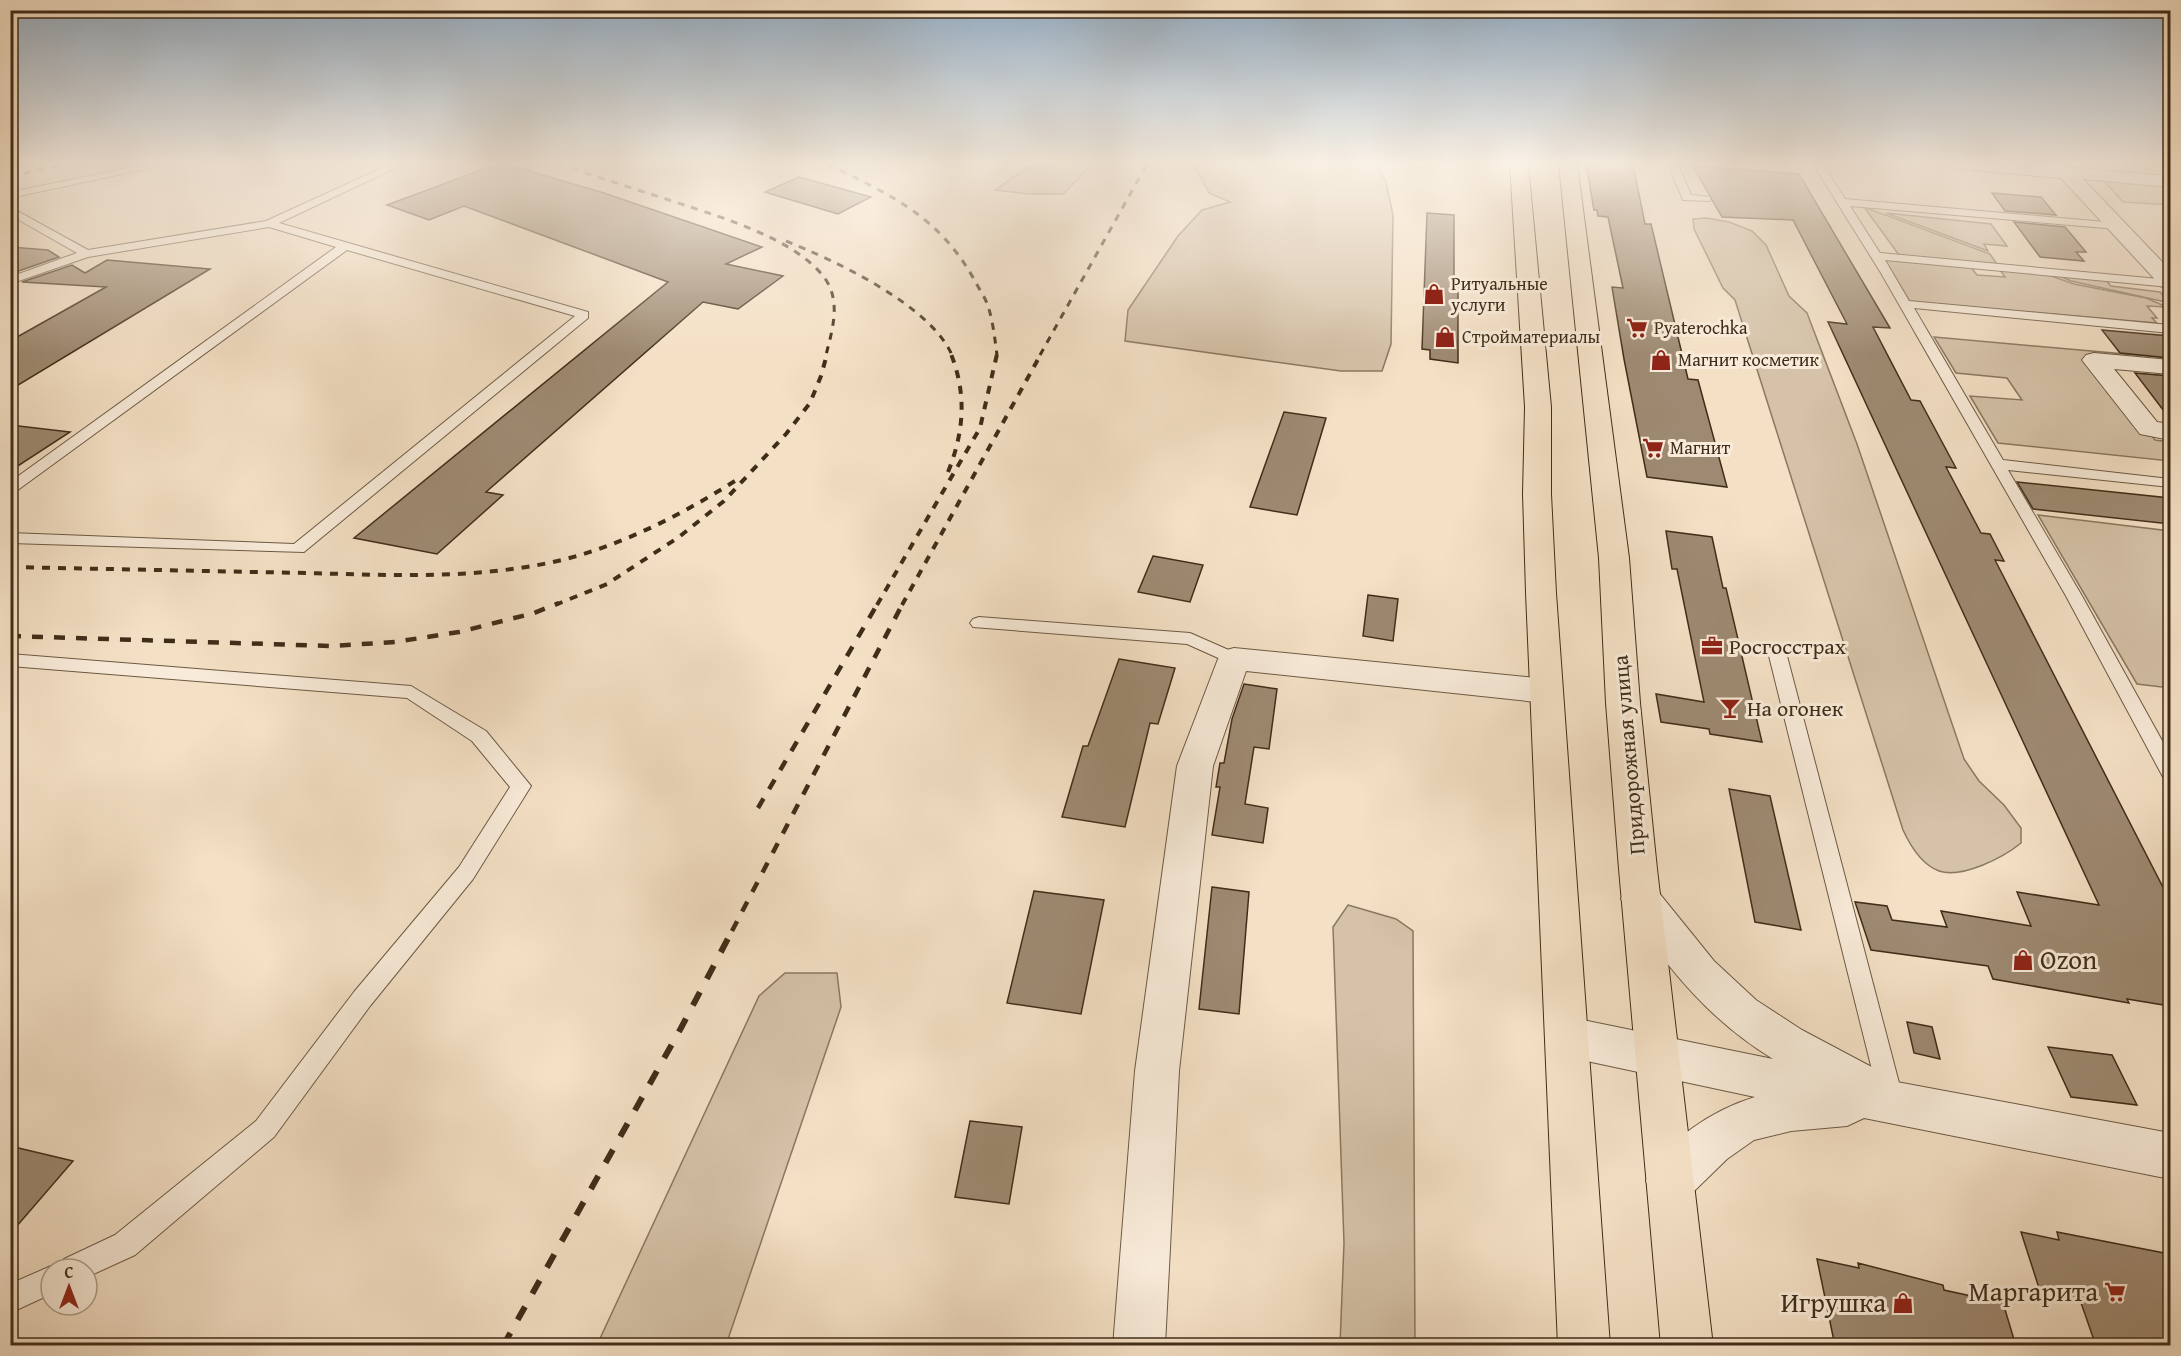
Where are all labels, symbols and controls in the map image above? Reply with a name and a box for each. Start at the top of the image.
place label: Ритуальные услуги [1450,270,1548,318]
shop icon: Ритуальные услуги [1422,282,1446,306]
place label: Pyaterochka [1654,314,1748,341]
supermarket icon: Pyaterochka [1625,316,1649,340]
place label: Стройматериалы [1462,323,1601,350]
shop icon: Стройматериалы [1433,325,1457,349]
place label: Магнит косметик [1678,346,1819,373]
shop icon: Магнит косметик [1649,348,1673,372]
place label: Магнит [1670,434,1730,461]
supermarket icon: Магнит [1641,436,1665,460]
place label: Росгосстрах [1729,630,1847,662]
office icon: Росгосстрах [1700,634,1724,658]
street label: Придорожная улица [1603,653,1653,856]
place label: На огонек [1747,692,1844,724]
bar icon: На огонек [1718,696,1742,720]
place label: Ozon [2040,939,2097,979]
shop icon: Ozon [2011,948,2035,972]
north arrow [39,1257,99,1317]
text: С [64,1260,74,1284]
place label: Маргарита [1969,1271,2098,1311]
supermarket icon: Маргарита [2103,1280,2127,1304]
place label: Игрушка [1781,1282,1886,1322]
shop icon: Игрушка [1891,1291,1915,1315]

